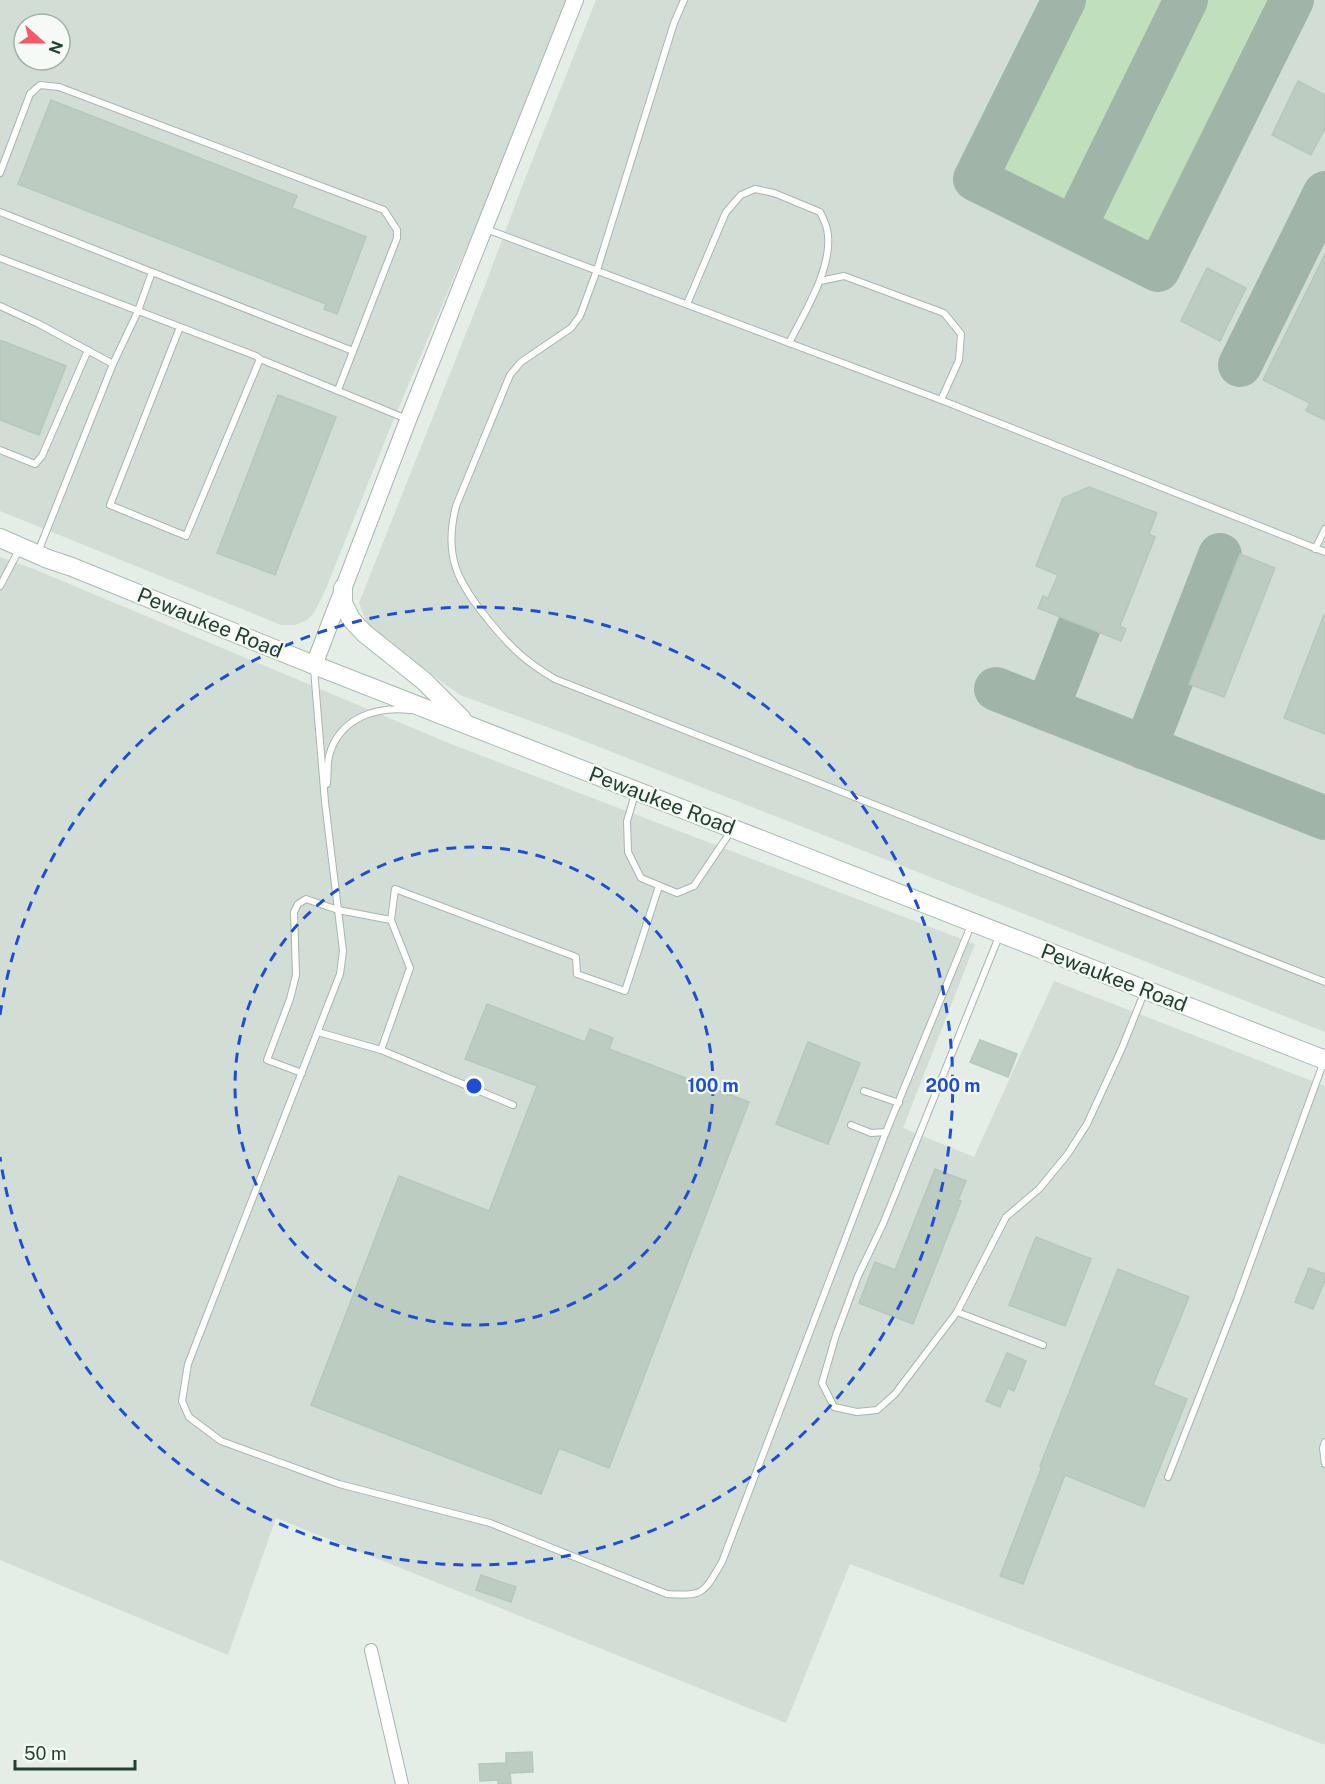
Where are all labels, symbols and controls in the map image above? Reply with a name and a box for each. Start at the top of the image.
north arrow [12,12,72,72]
text: N [44,38,67,56]
street label: Pewaukee Road [134,582,287,663]
street label: Pewaukee Road [585,761,739,840]
street label: Pewaukee Road [1037,938,1191,1017]
text: 100 m [687,1075,739,1096]
text: 200 m [926,1075,980,1096]
centre of rings [464,1076,484,1096]
scale bar [15,1733,135,1771]
text: 50 m [24,1743,67,1764]

